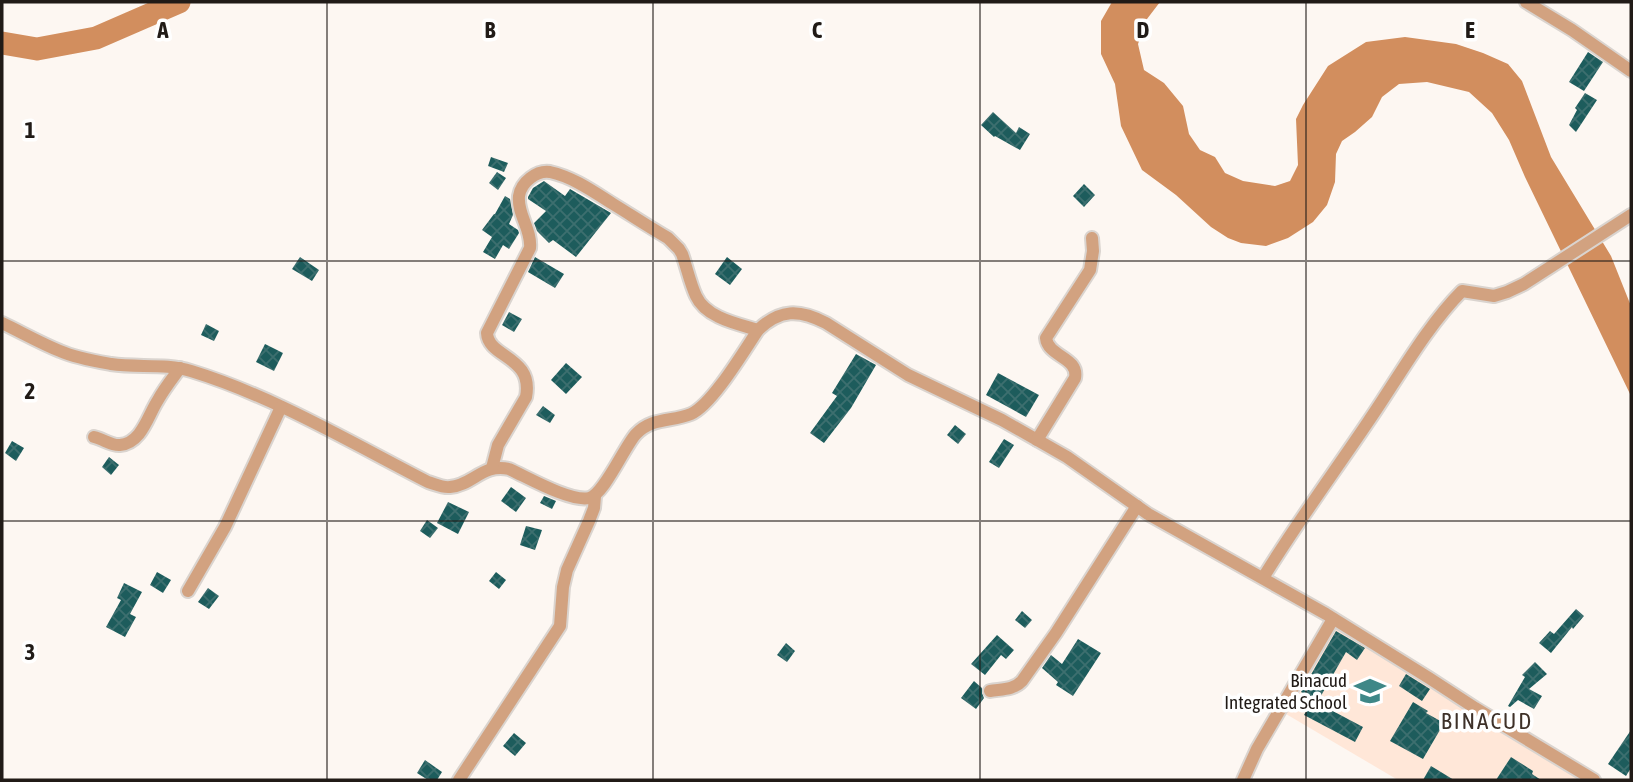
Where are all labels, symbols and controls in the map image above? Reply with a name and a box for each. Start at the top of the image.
text: A [156,17,169,43]
text: B [485,17,496,43]
text: C [812,17,823,43]
text: D [1137,17,1150,43]
text: E [1465,17,1475,43]
text: 1 [25,117,36,143]
text: 2 [25,378,35,404]
text: 3 [25,639,35,665]
place label: Binacud Integrated School [1224,669,1347,713]
school or university icon: Binacud Integrated School [1353,674,1387,708]
district label: BINACUD [1441,708,1533,734]

